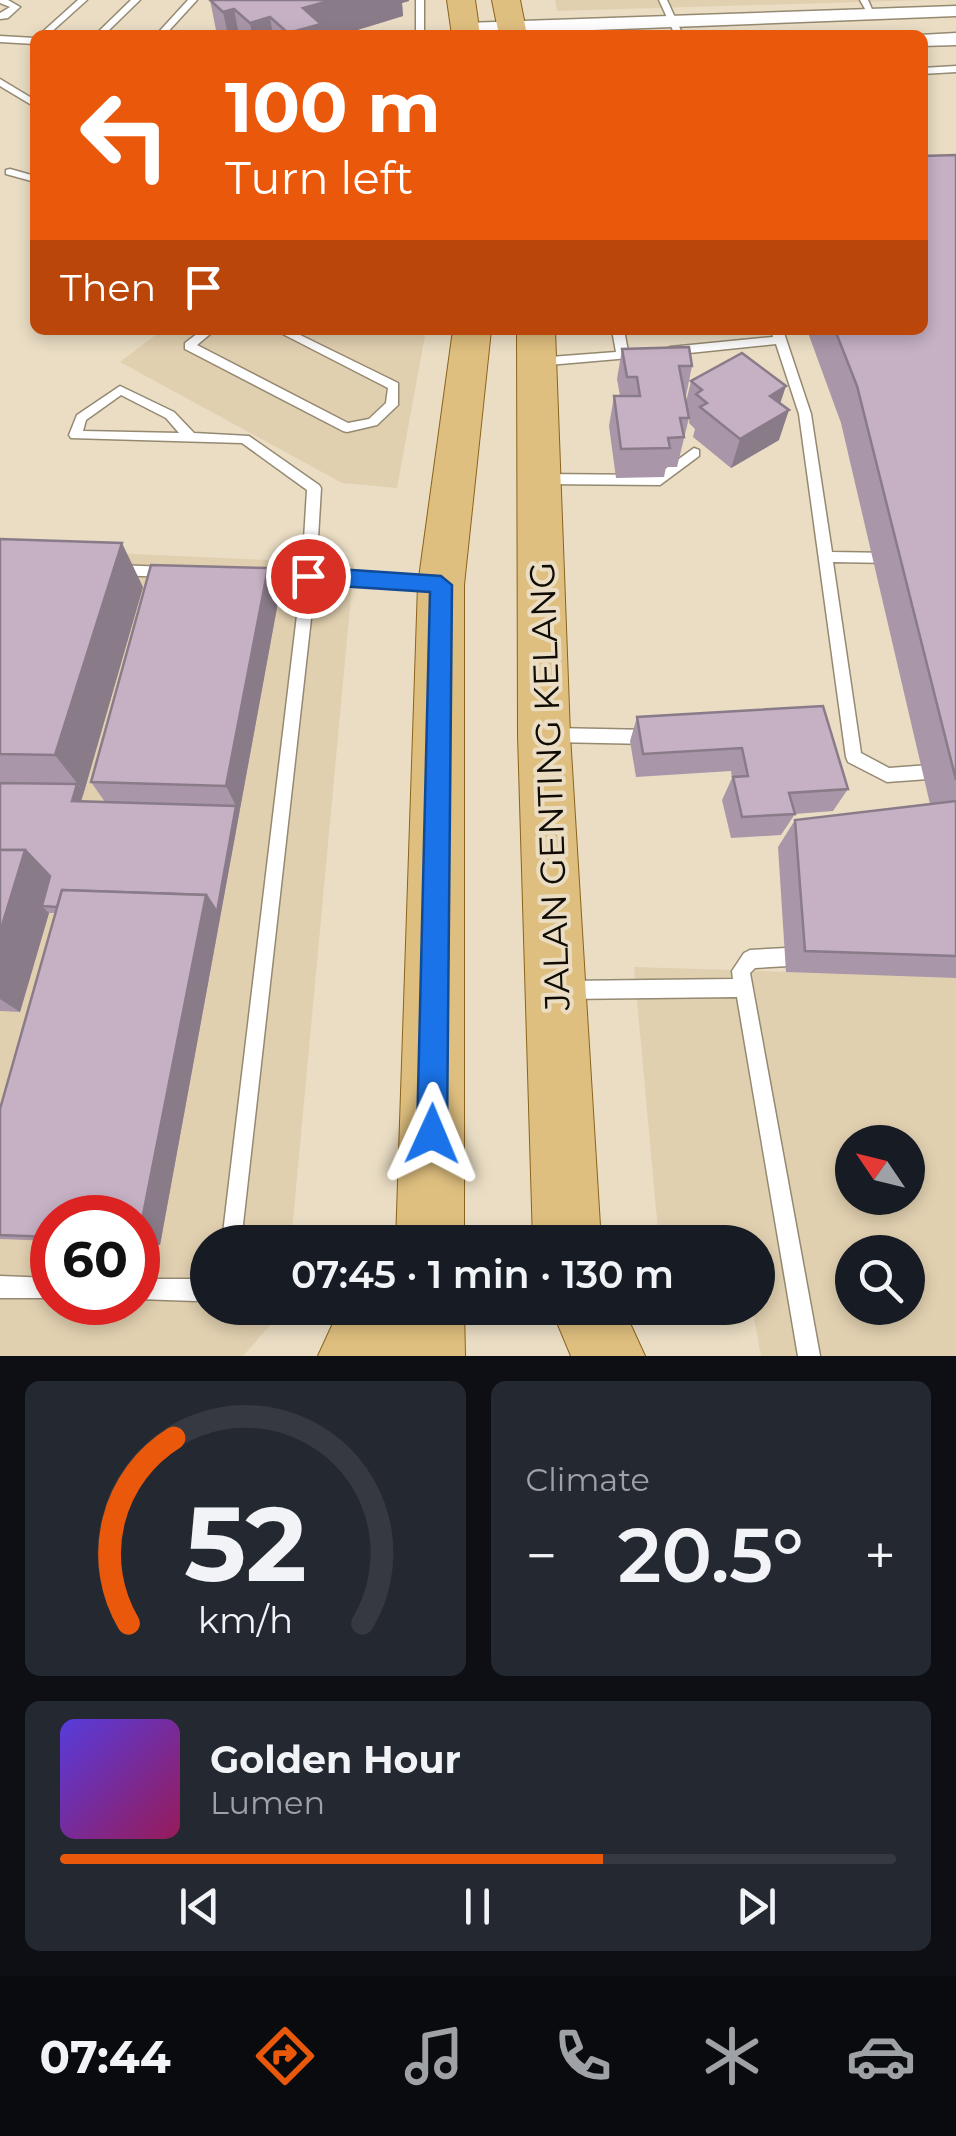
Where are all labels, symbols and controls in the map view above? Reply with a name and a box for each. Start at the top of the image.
text: 100 m [225,64,441,150]
icon: left [60,70,190,200]
text: Turn left [225,150,413,205]
icon: arrive [176,260,231,315]
text: Then [60,264,156,311]
pin [266,534,351,619]
icon: arrive [281,549,336,604]
street label: JALAN GENTING KELANG [520,561,579,1012]
position arrow [380,1082,484,1186]
north arrow [835,1125,925,1215]
map controls [835,1125,925,1325]
speed limit sign: 60 [30,1195,160,1325]
button: search [835,1235,925,1325]
text: 07:45 · 1 min · 130 m [291,1251,674,1298]
text: Climate [526,1460,650,1499]
text: 52 [184,1480,307,1607]
text: 20.5° [618,1509,804,1601]
text: − [526,1522,557,1589]
text: + [864,1522,896,1589]
text: km/h [198,1598,293,1642]
text: Golden Hour [210,1736,461,1783]
text: Lumen [210,1783,325,1822]
icon: previous [172,1879,227,1934]
icon: pause [450,1879,505,1934]
icon: next [729,1879,784,1934]
icon: directions [250,2021,320,2091]
icon: music [399,2021,469,2091]
icon: phone [548,2021,618,2091]
icon: climate [697,2021,767,2091]
icon: car [846,2021,916,2091]
text: 07:44 [40,2029,171,2084]

